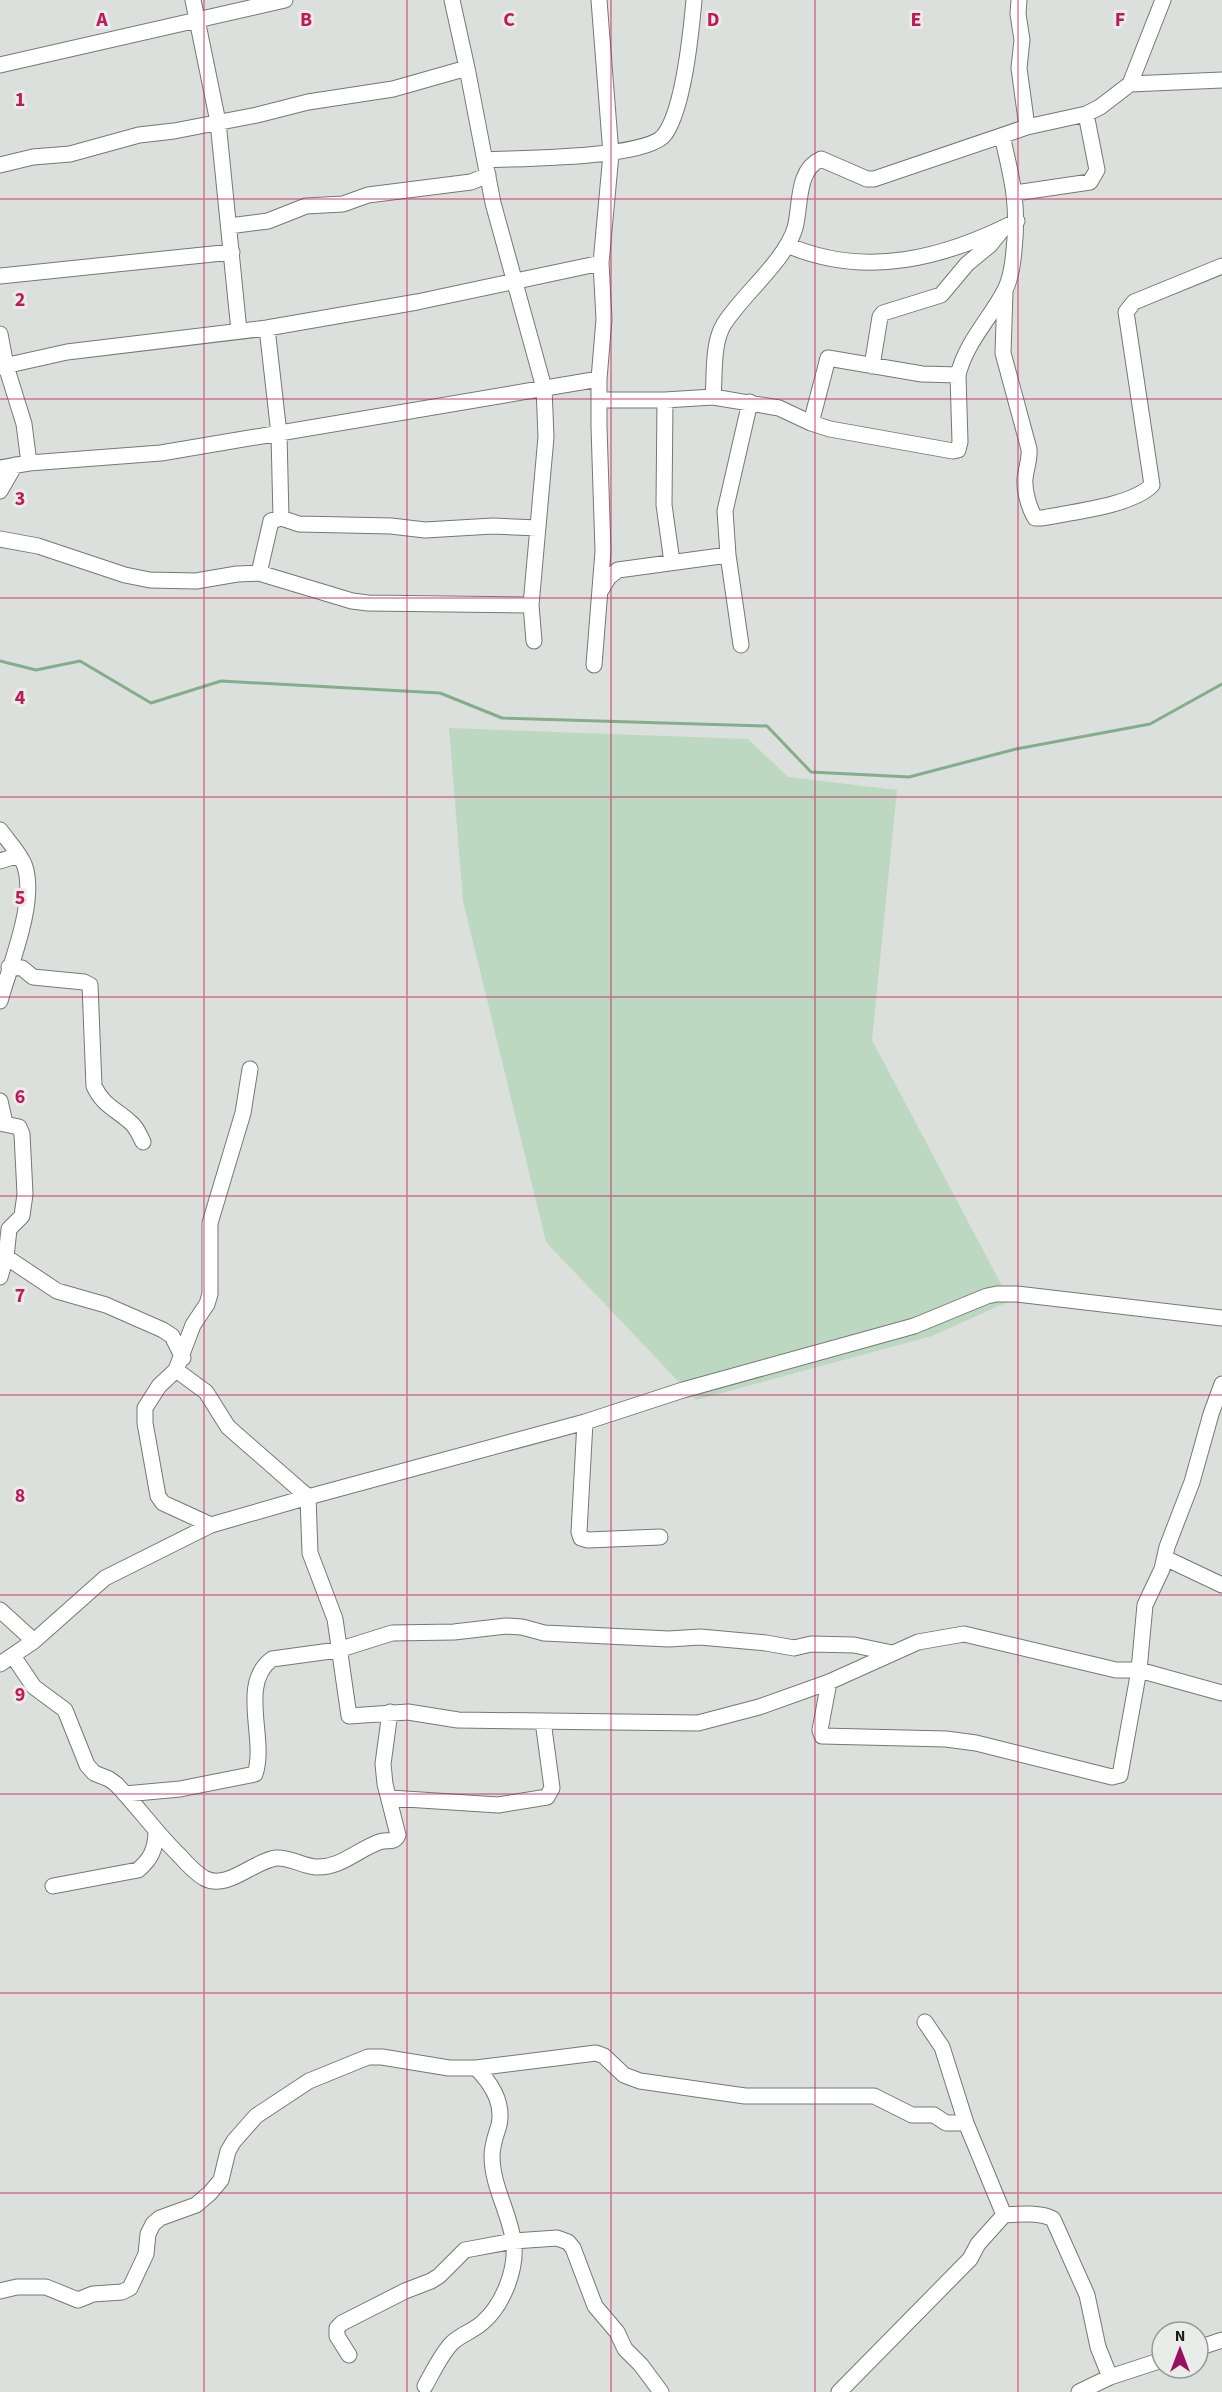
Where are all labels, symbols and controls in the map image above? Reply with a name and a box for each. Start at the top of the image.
text: A [95,6,108,34]
text: B [300,6,312,34]
text: C [503,6,515,34]
text: D [707,6,719,34]
text: E [911,6,921,34]
text: F [1115,6,1125,34]
text: 1 [15,86,25,114]
text: 2 [15,286,25,314]
text: 3 [15,485,25,513]
text: 4 [15,684,26,712]
text: 5 [15,884,25,912]
text: 6 [15,1083,25,1111]
text: 7 [15,1282,25,1310]
text: 8 [15,1482,25,1510]
text: 9 [15,1681,25,1709]
north arrow [1150,2320,1210,2380]
text: N [1175,2325,1185,2347]

